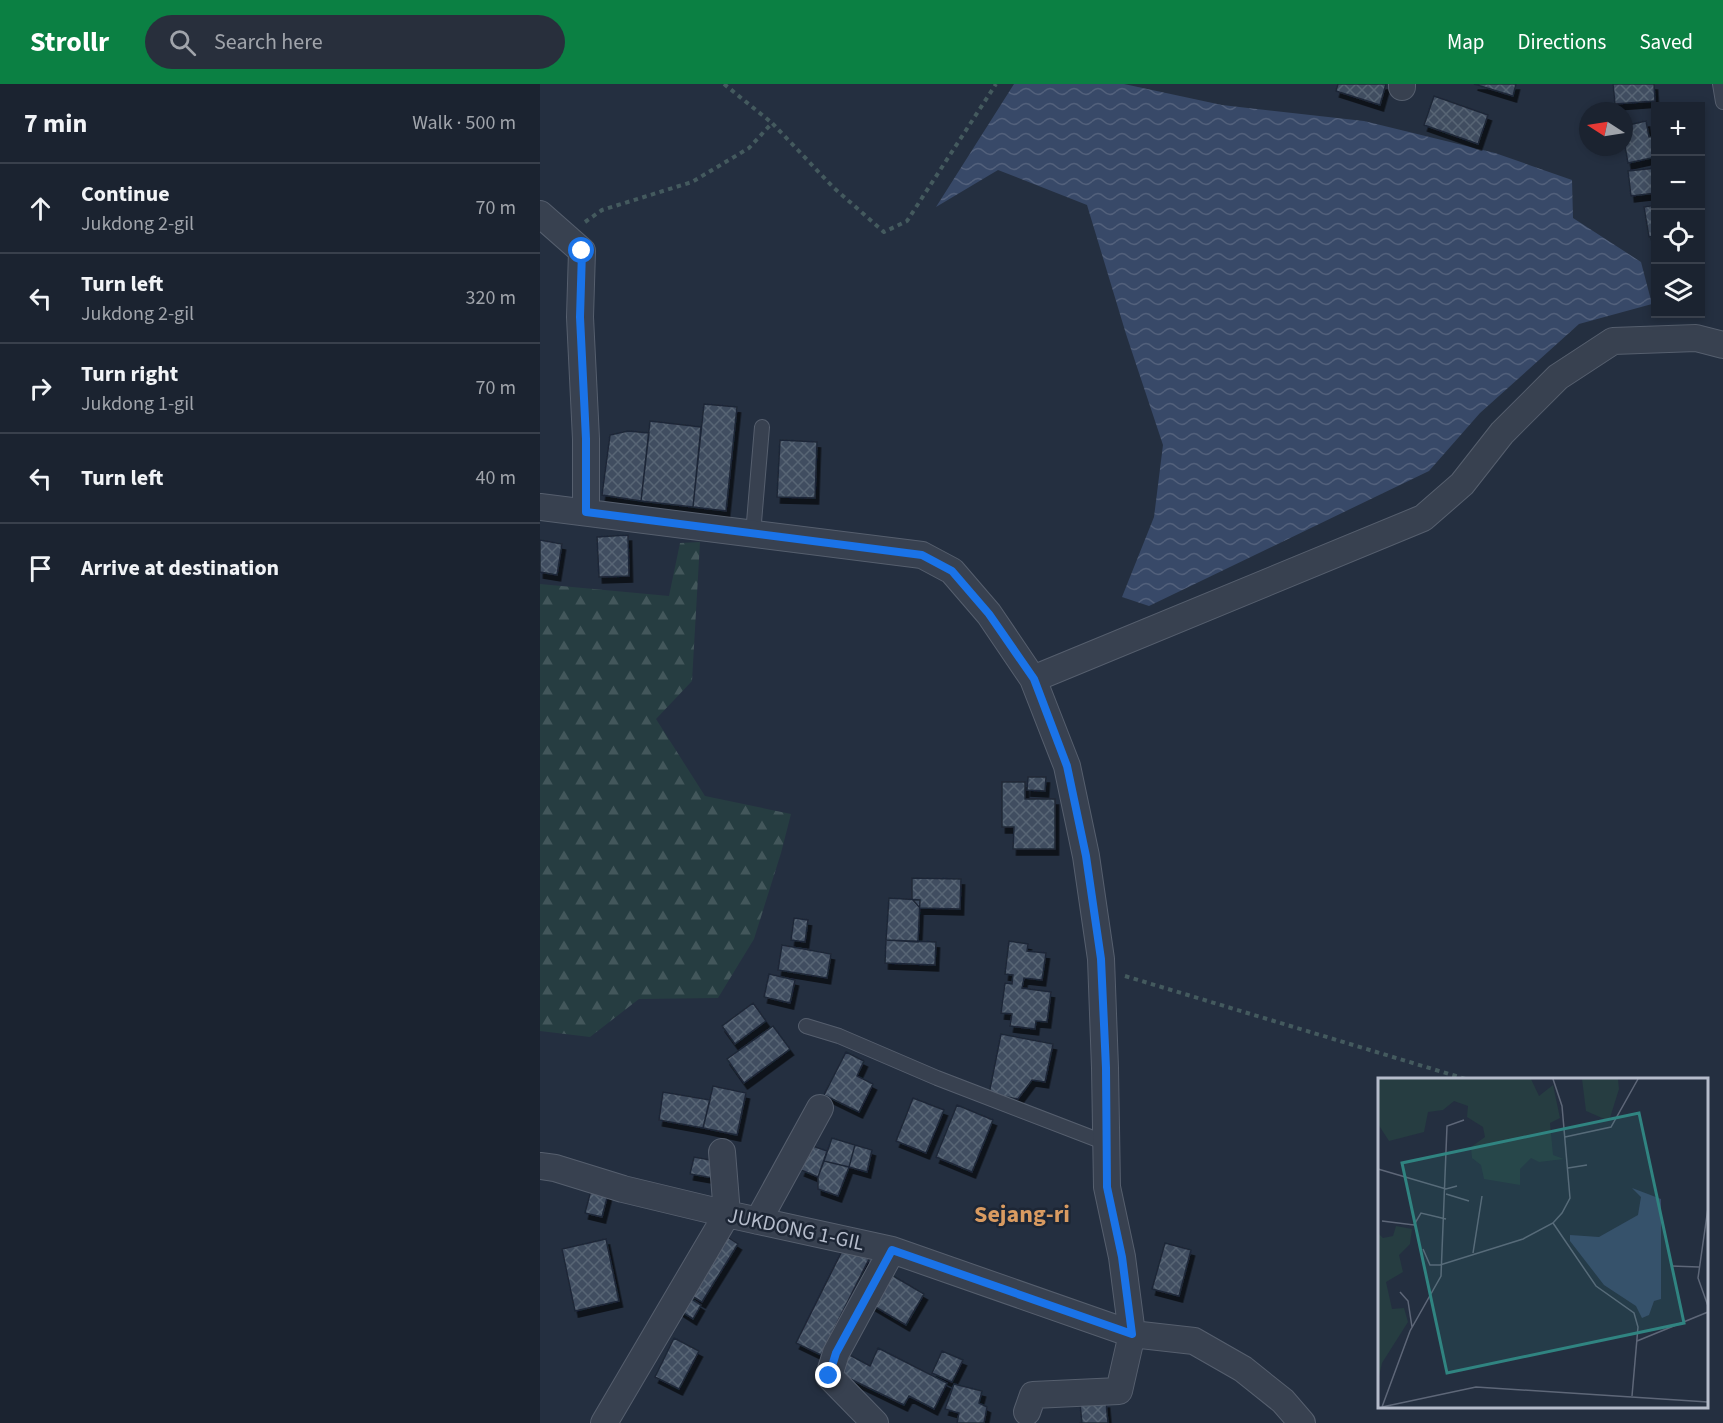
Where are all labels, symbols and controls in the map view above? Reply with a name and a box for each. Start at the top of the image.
search box [145,15,565,69]
text: Strollr [30,22,109,62]
icon: search [166,26,199,59]
text: Search here [214,26,323,58]
text: Map [1447,27,1485,57]
text: Directions [1518,27,1606,57]
text: Saved [1639,27,1693,57]
north arrow [1579,102,1633,156]
map controls [1651,102,1705,318]
button: + [1651,102,1705,156]
text: 7 min [24,105,87,142]
text: Walk · 500 m [412,109,516,137]
button: − [1651,156,1705,210]
text: Continue [81,178,170,210]
icon: ahead [24,192,57,225]
text: 70 m [476,194,516,222]
text: Jukdong 2-gil [81,210,194,238]
button: locate [1651,210,1705,264]
route start [568,237,594,263]
button: layers [1651,264,1705,318]
text: Turn left [81,268,163,300]
icon: left [24,282,57,315]
text: 320 m [466,284,516,312]
text: Jukdong 2-gil [81,300,194,328]
text: Turn right [81,358,178,390]
icon: right [24,372,57,405]
text: 70 m [476,374,516,402]
text: Jukdong 1-gil [81,390,194,418]
icon: left [24,462,57,495]
text: Turn left [81,462,163,494]
text: 40 m [476,464,516,492]
icon: arrive [24,552,57,585]
text: Arrive at destination [81,552,279,584]
inset map [1378,1078,1708,1408]
district label: Sejang-ri [974,1197,1070,1232]
street label: JUKDONG 1-GIL [725,1200,867,1258]
route end [815,1362,841,1388]

